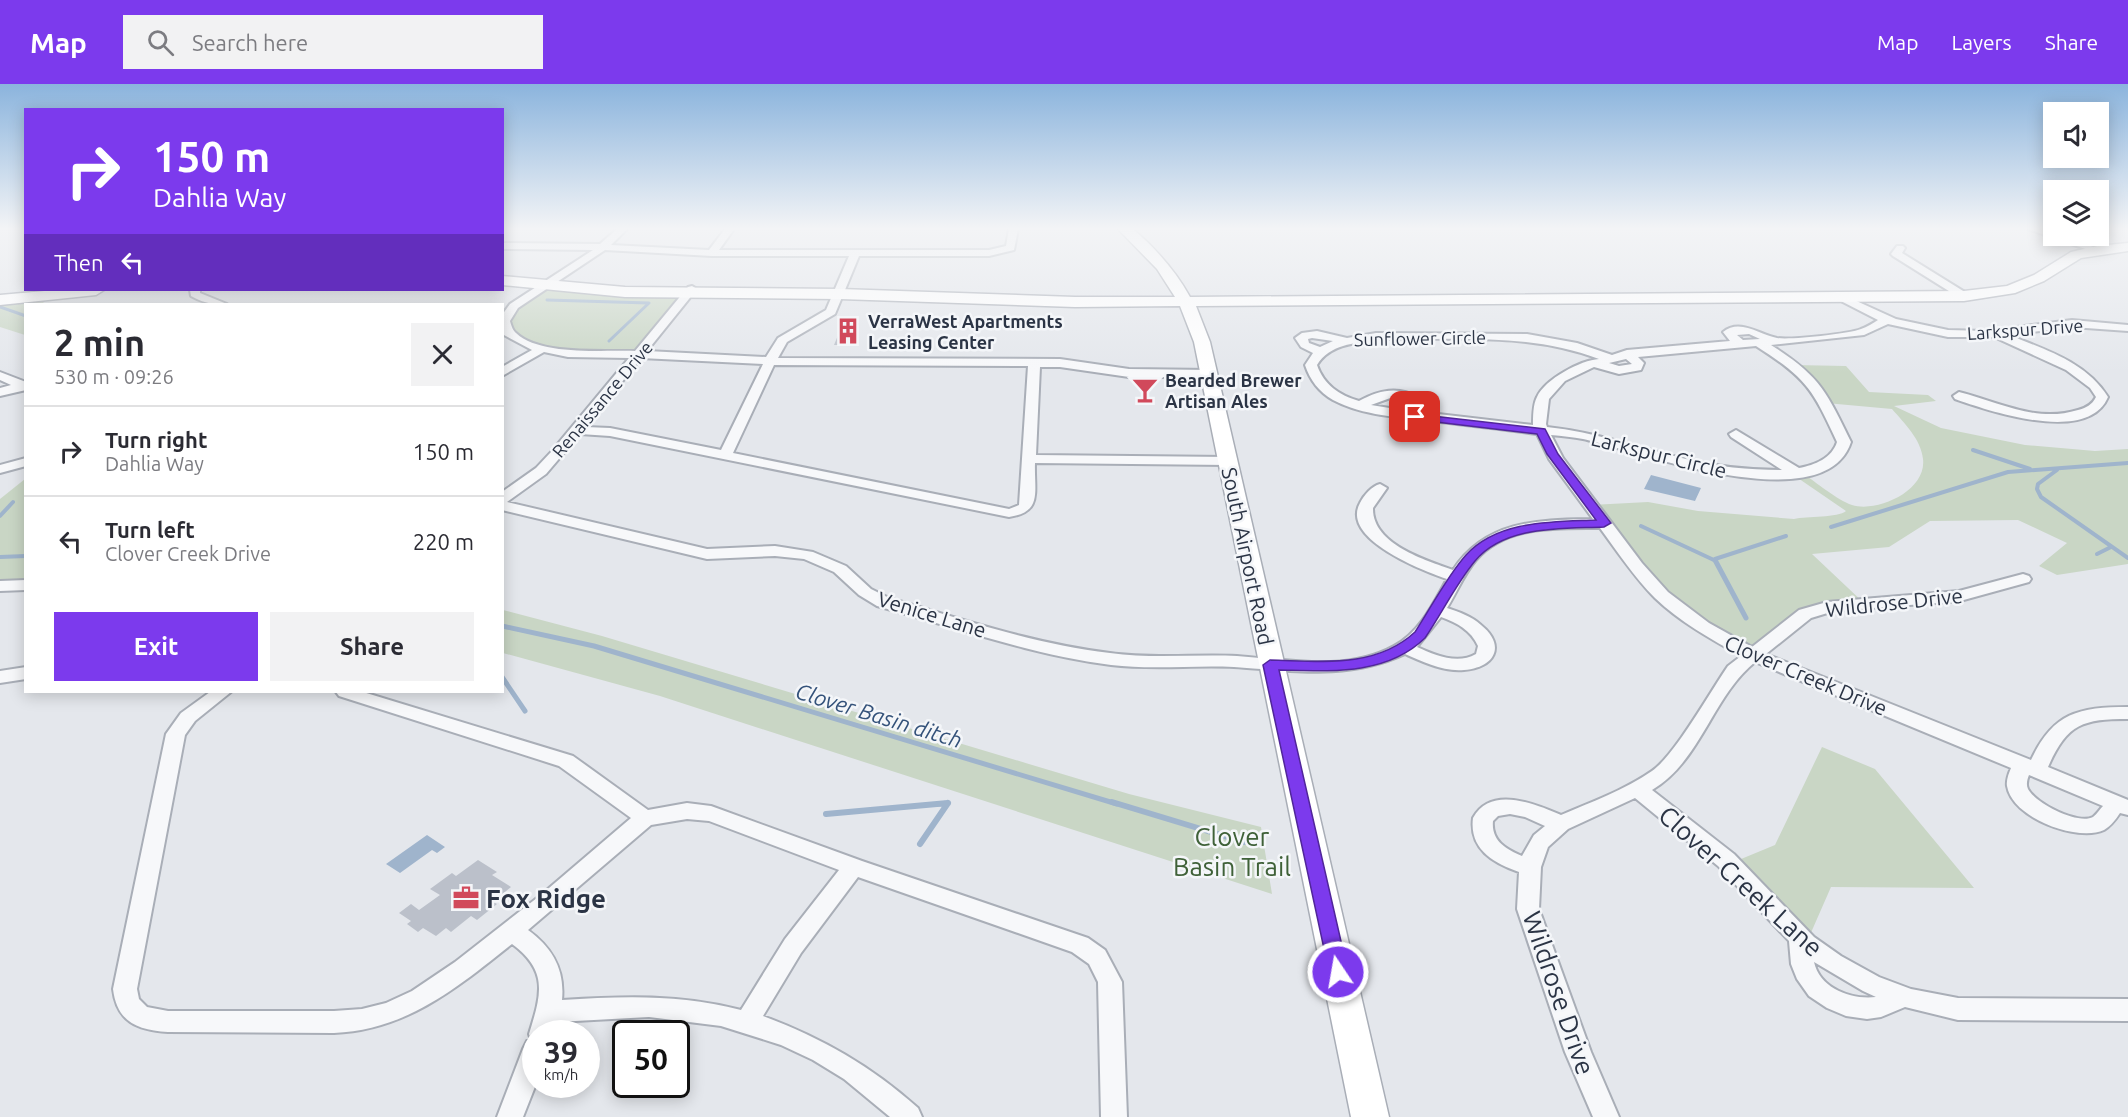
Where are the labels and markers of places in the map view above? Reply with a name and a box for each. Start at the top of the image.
place label: VerraWest Apartments Leasing Center [868,311,1063,352]
building icon: VerraWest Apartments Leasing Center [833,316,863,346]
place label: Bearded Brewer Artisan Ales [1165,370,1302,411]
bar icon: Bearded Brewer Artisan Ales [1130,375,1160,405]
pin [1389,391,1440,442]
office icon: Fox Ridge [451,883,481,913]
place label: Fox Ridge [486,884,606,913]

